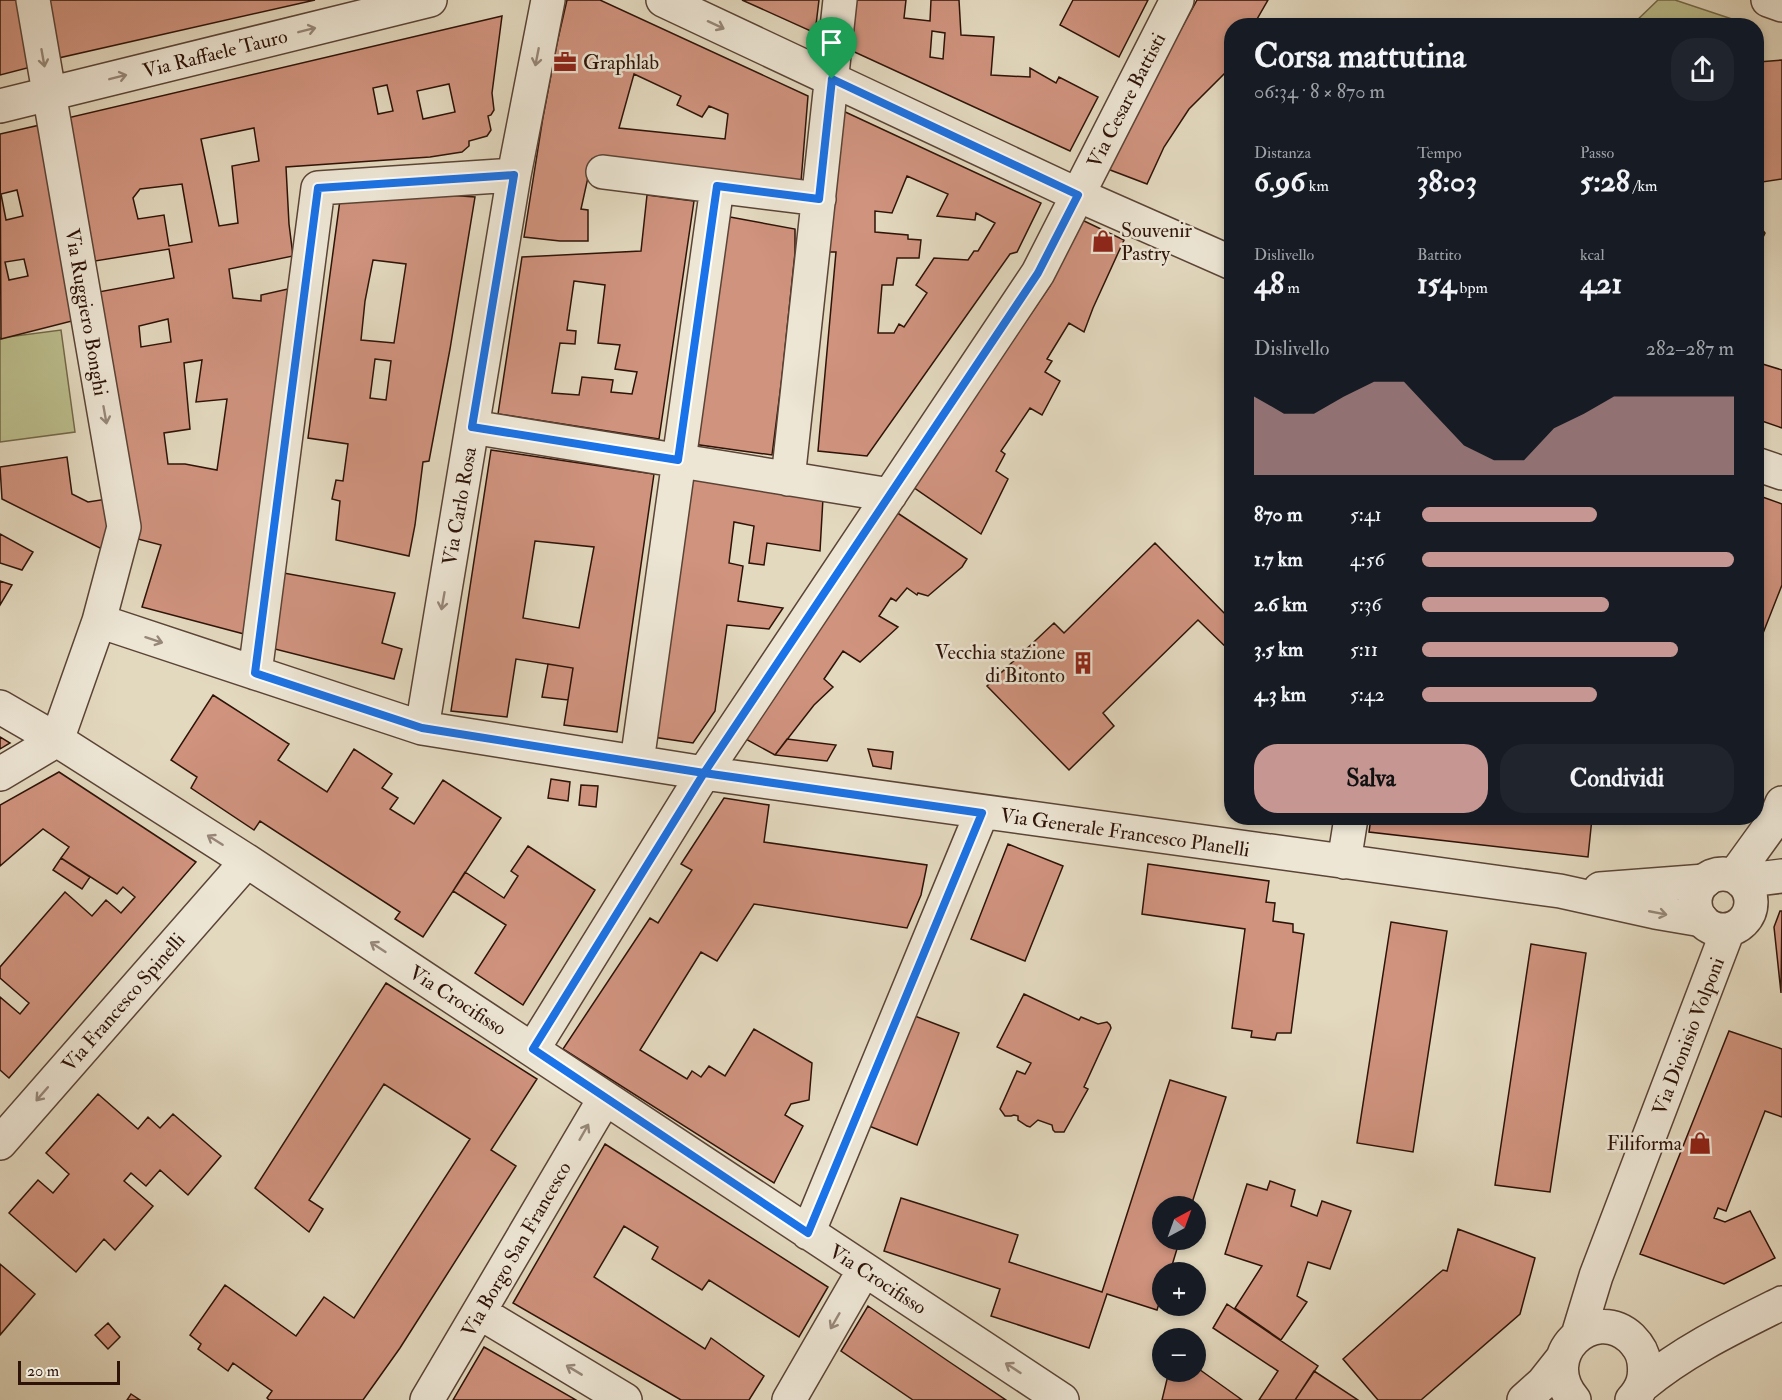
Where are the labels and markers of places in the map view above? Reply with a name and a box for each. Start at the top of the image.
pin [806,17,857,79]
office icon: Graphlab [552,49,578,75]
place label: Graphlab [583,50,659,76]
place label: Souvenir Pastry [1121,218,1193,266]
shop icon: Souvenir Pastry [1090,228,1116,254]
place label: Vecchia stazione di Bitonto [935,640,1065,688]
building icon: Vecchia stazione di Bitonto [1070,650,1096,676]
shop icon: Filiforma [1687,1130,1713,1156]
place label: Filiforma [1607,1131,1683,1156]

